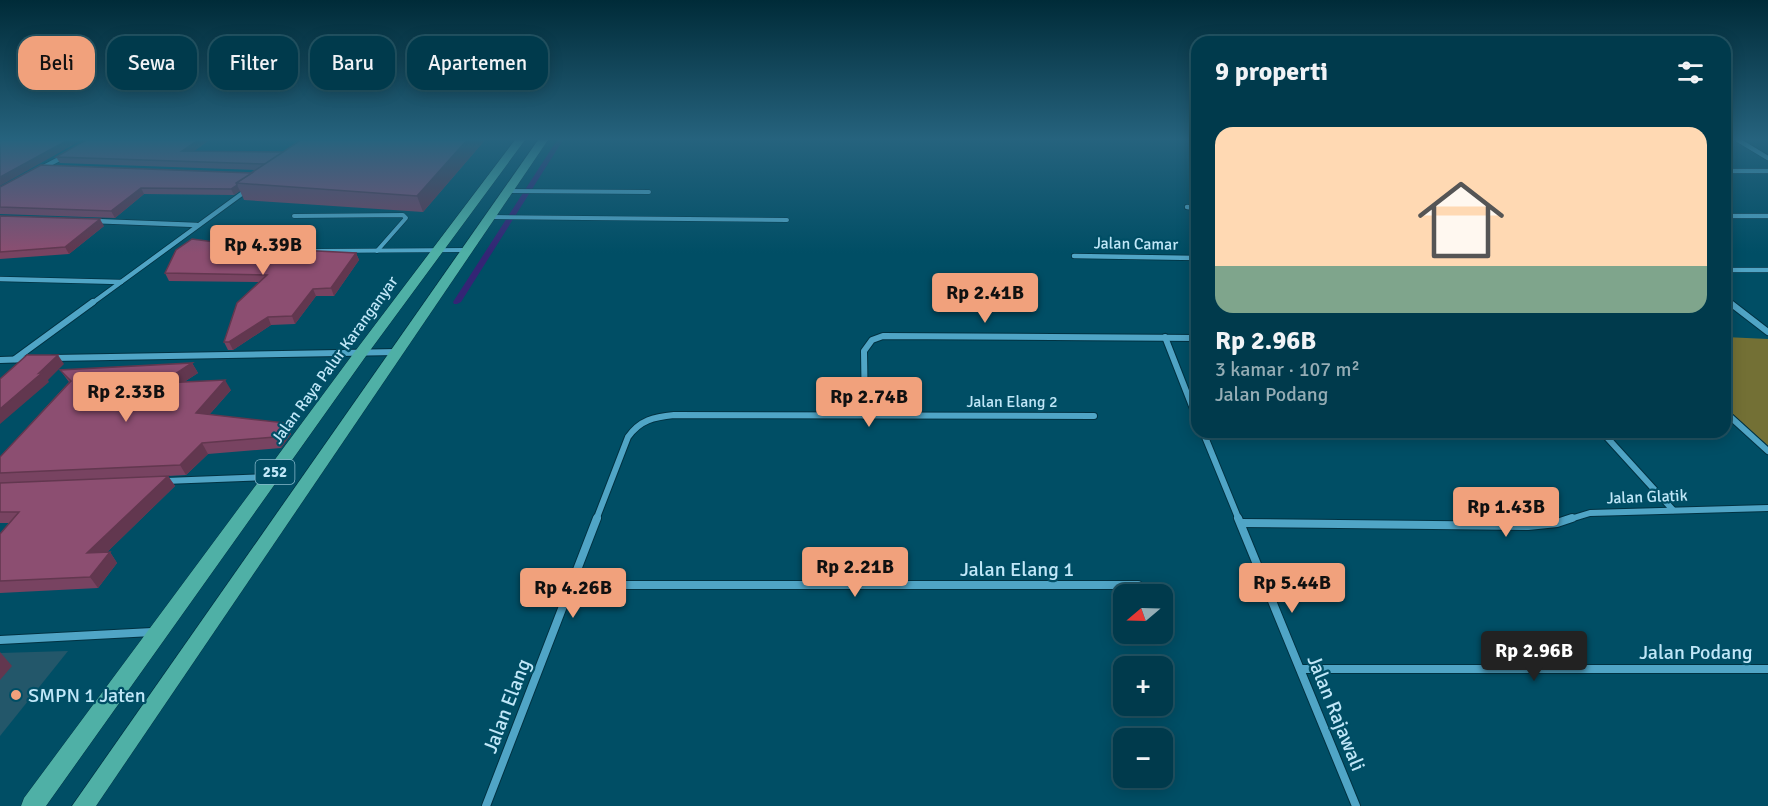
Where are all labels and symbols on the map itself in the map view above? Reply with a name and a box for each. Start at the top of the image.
pin: Rp 4.39B [201,225,325,276]
street label: Jalan Camar [1094,233,1178,255]
street label: Jalan Raya Palur Karanganyar [267,272,403,448]
pin: Rp 2.41B [923,273,1047,324]
pin: Rp 2.33B [64,372,188,423]
pin: Rp 2.74B [807,377,931,428]
street label: Jalan Elang 2 [966,392,1058,412]
road number: 252 [256,460,294,484]
street label: Jalan Glatik [1606,486,1688,508]
pin: Rp 1.43B [1444,487,1568,538]
pin: Rp 2.21B [793,547,917,598]
street label: Jalan Elang 1 [960,557,1074,582]
pin: Rp 5.44B [1230,563,1354,614]
pin: Rp 4.26B [511,568,635,619]
north arrow [1113,584,1173,644]
pin: Rp 2.96B [1472,631,1596,682]
street label: Jalan Podang [1639,640,1753,665]
street label: Jalan Rajawali [1301,651,1371,775]
street label: Jalan Elang [478,655,536,757]
place label: SMPN 1 Jaten [28,683,146,708]
marker: SMPN 1 Jaten [9,688,23,702]

